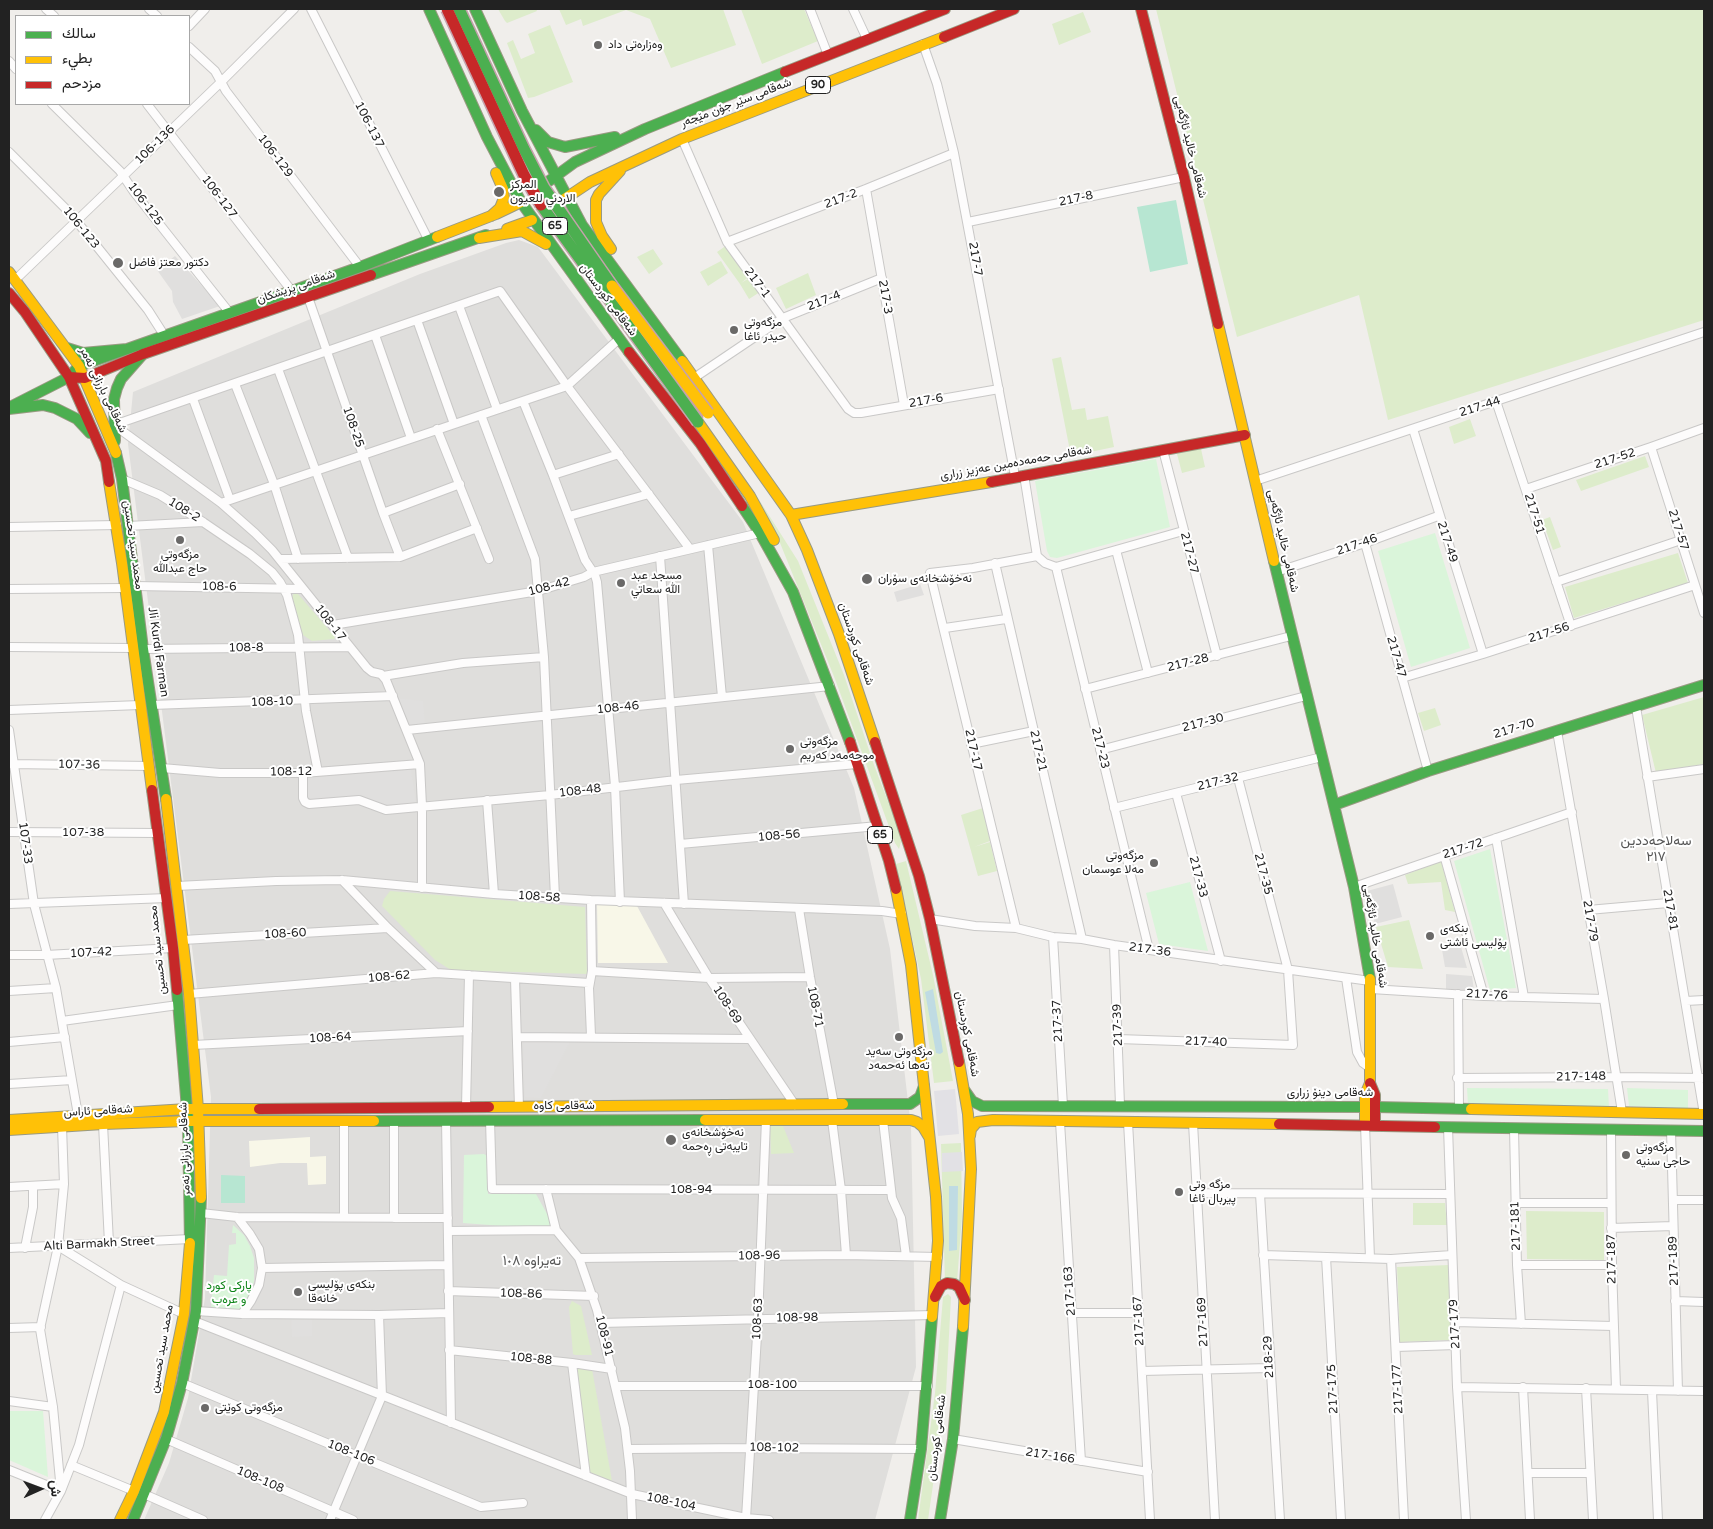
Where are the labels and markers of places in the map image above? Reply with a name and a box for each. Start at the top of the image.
place label: وەزارەتی داد [608,38,663,52]
marker: وەزارەتی داد [592,39,604,51]
place label: المركز الاردني للعيون [510,178,575,206]
marker: المركز الاردني للعيون [492,185,506,199]
marker: دكتور معتز فاضل [111,256,125,270]
place label: دكتور معتز فاضل [129,256,209,270]
place label: مزگەوتی حیدر ئاغا [744,316,786,344]
marker: مزگەوتی حیدر ئاغا [728,324,740,336]
marker: مزگەوتی حاج عبدالله [174,534,186,546]
place label: مزگەوتی حاج عبدالله [153,548,207,576]
place label: مسجد عبد الله سعاتي [631,569,682,597]
marker: نەخۆشخانەی سۆران [860,572,874,586]
place label: نەخۆشخانەی سۆران [878,572,972,586]
marker: مسجد عبد الله سعاتي [615,577,627,589]
place label: مزگەوتی موحەمەد کەریم [800,735,874,763]
marker: مزگەوتی موحەمەد کەریم [784,743,796,755]
place label: مزگەوتی مەلا عوسمان [1082,849,1144,877]
marker: مزگەوتی مەلا عوسمان [1148,857,1160,869]
place label: بنکەی پۆلیسی ئاشتی [1440,922,1507,950]
marker: بنکەی پۆلیسی ئاشتی [1424,930,1436,942]
marker: مزگەوتی سەید تەها ئەحمەد [893,1031,905,1043]
place label: مزگەوتی سەید تەها ئەحمەد [865,1045,933,1073]
place label: نەخۆشخانەی تایبەتی ڕەحمە [682,1126,748,1154]
marker: نەخۆشخانەی تایبەتی ڕەحمە [664,1133,678,1147]
place label: مزگەوتی حاجی سنیە [1636,1141,1690,1169]
marker: مزگەوتی حاجی سنیە [1620,1149,1632,1161]
place label: مزگه وتى پيربال ئاغا [1189,1178,1236,1206]
marker: مزگه وتى پيربال ئاغا [1173,1186,1185,1198]
place label: بنکەی پۆلیسی خانەقا [308,1278,375,1306]
marker: بنکەی پۆلیسی خانەقا [292,1286,304,1298]
place label: مزگەوتی کوێتی [215,1401,283,1415]
marker: مزگەوتی کوێتی [199,1402,211,1414]

